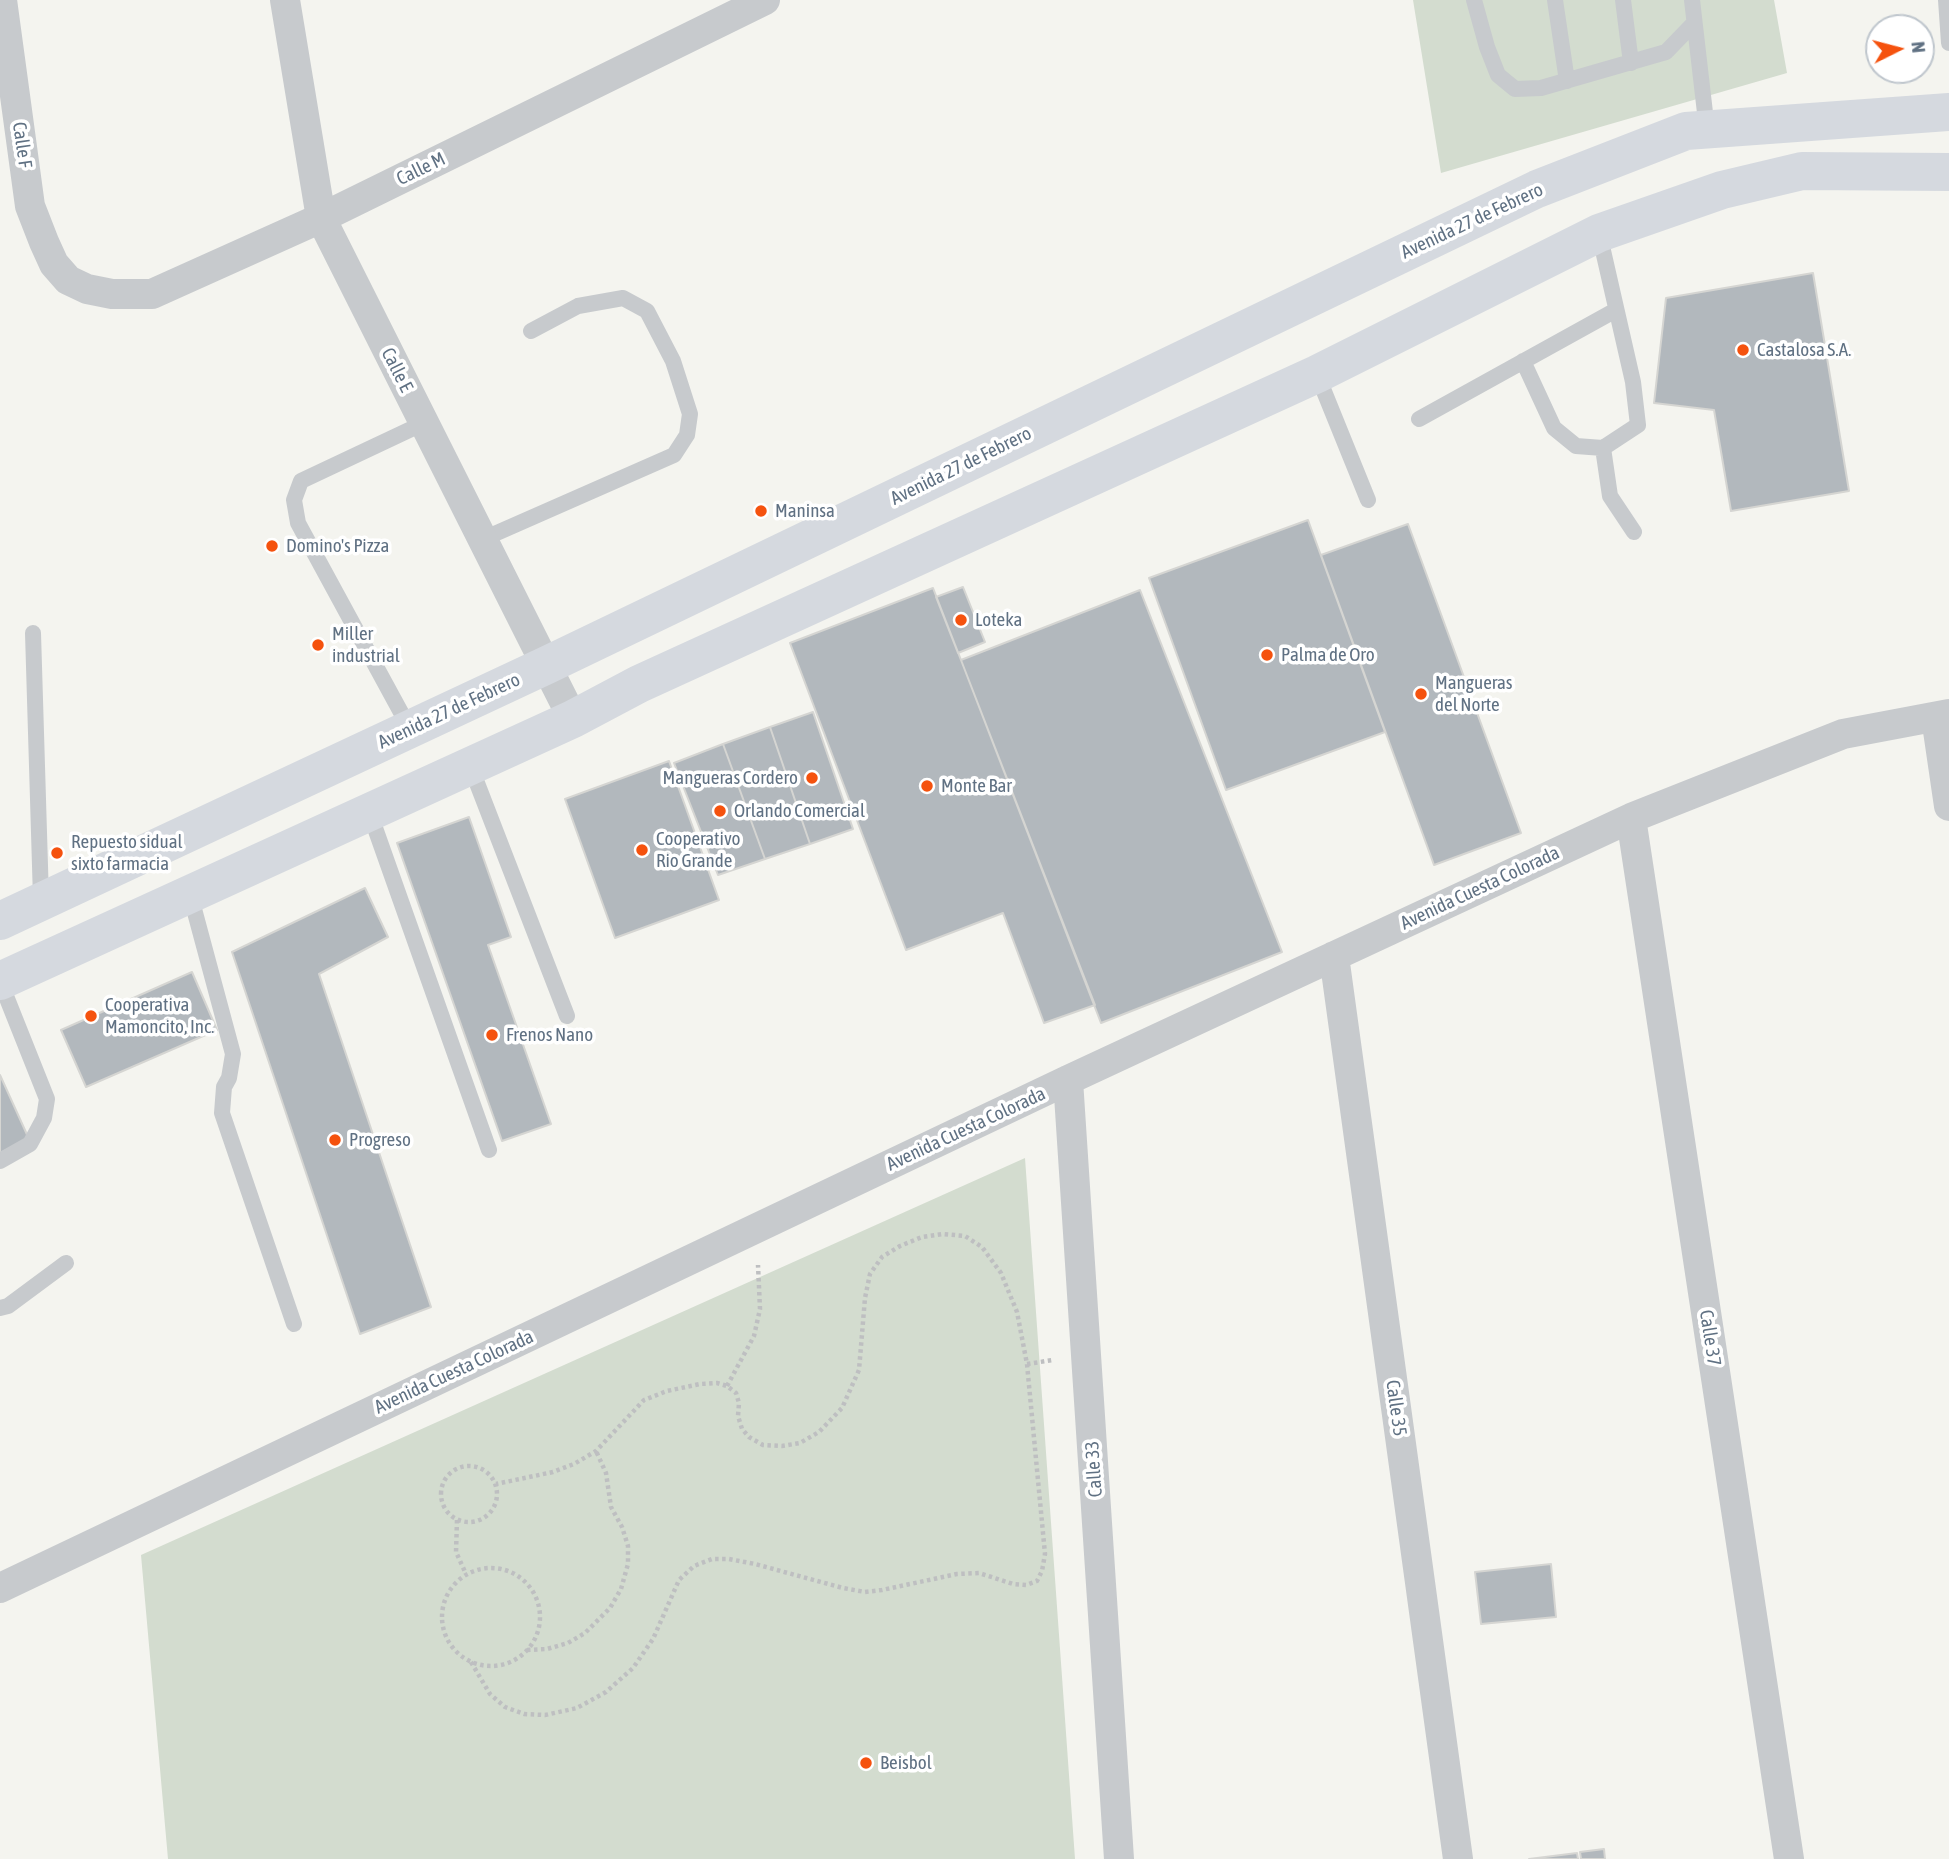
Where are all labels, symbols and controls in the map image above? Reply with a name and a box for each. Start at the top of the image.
north arrow [1865,14,1935,84]
text: N [1907,40,1930,54]
street label: Calle F [7,121,37,169]
street label: Calle M [393,148,449,190]
street label: Avenida 27 de Febrero [1397,178,1547,264]
place label: Castalosa S.A. [1757,339,1851,361]
marker: Castalosa S.A. [1735,342,1751,358]
street label: Calle E [376,344,418,396]
street label: Avenida 27 de Febrero [887,422,1035,510]
place label: Maninsa [775,500,835,522]
marker: Maninsa [753,503,769,519]
place label: Domino's Pizza [286,535,389,557]
marker: Domino's Pizza [264,538,280,554]
place label: Loteka [975,609,1022,631]
marker: Loteka [953,612,969,628]
place label: Miller industrial [332,623,400,667]
marker: Miller industrial [310,637,326,653]
place label: Palma de Oro [1281,644,1375,666]
marker: Palma de Oro [1259,647,1275,663]
street label: Avenida 27 de Febrero [374,668,524,754]
place label: Mangueras del Norte [1435,672,1513,716]
marker: Mangueras del Norte [1413,686,1429,702]
place label: Mangueras Cordero [663,767,798,789]
marker: Mangueras Cordero [804,770,820,786]
place label: Monte Bar [941,775,1012,797]
marker: Monte Bar [919,778,935,794]
place label: Orlando Comercial [734,800,865,822]
marker: Orlando Comercial [712,803,728,819]
place label: Cooperativo Rio Grande [656,828,741,872]
place label: Repuesto sidual sixto farmacia [71,831,183,875]
street label: Avenida Cuesta Colorada [1397,841,1563,935]
marker: Cooperativo Rio Grande [634,842,650,858]
marker: Repuesto sidual sixto farmacia [49,845,65,861]
place label: Cooperativa Mamoncito, Inc. [105,994,214,1038]
marker: Cooperativa Mamoncito, Inc. [83,1008,99,1024]
place label: Frenos Nano [506,1024,593,1046]
marker: Frenos Nano [484,1027,500,1043]
street label: Avenida Cuesta Colorada [883,1082,1049,1176]
place label: Progreso [349,1129,411,1151]
marker: Progreso [327,1132,343,1148]
street label: Calle 37 [1694,1308,1726,1368]
street label: Avenida Cuesta Colorada [371,1325,537,1419]
street label: Calle 35 [1381,1379,1411,1437]
street label: Calle 33 [1081,1440,1107,1498]
place label: Beisbol [880,1752,932,1774]
marker: Beisbol [858,1755,874,1771]

